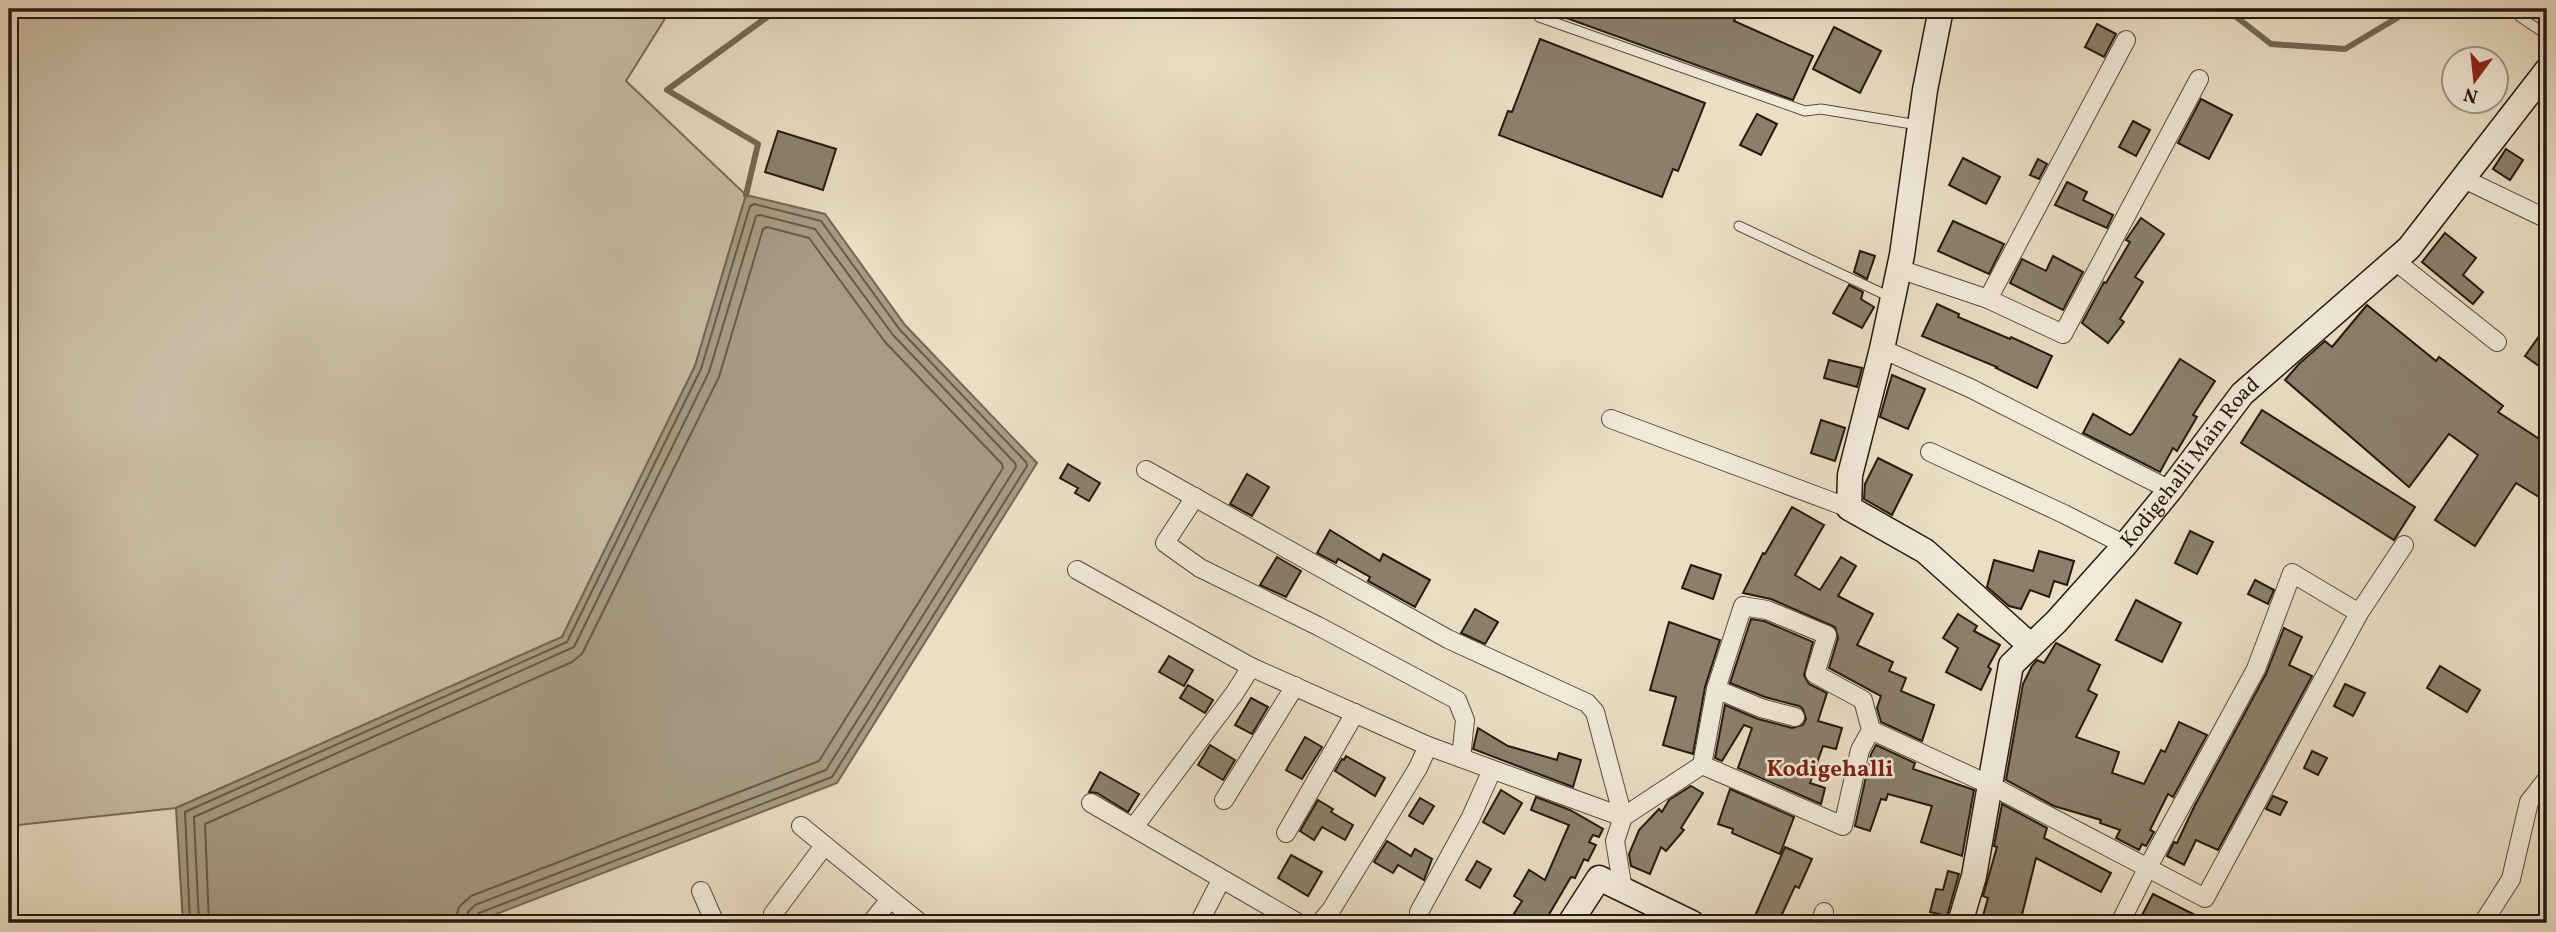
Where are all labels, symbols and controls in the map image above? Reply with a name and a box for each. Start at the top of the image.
north arrow [2440,46,2510,116]
text: N [2461,80,2481,109]
street label: Kodigehalli Main Road [2114,370,2266,554]
district label: Kodigehalli [1767,754,1893,786]

